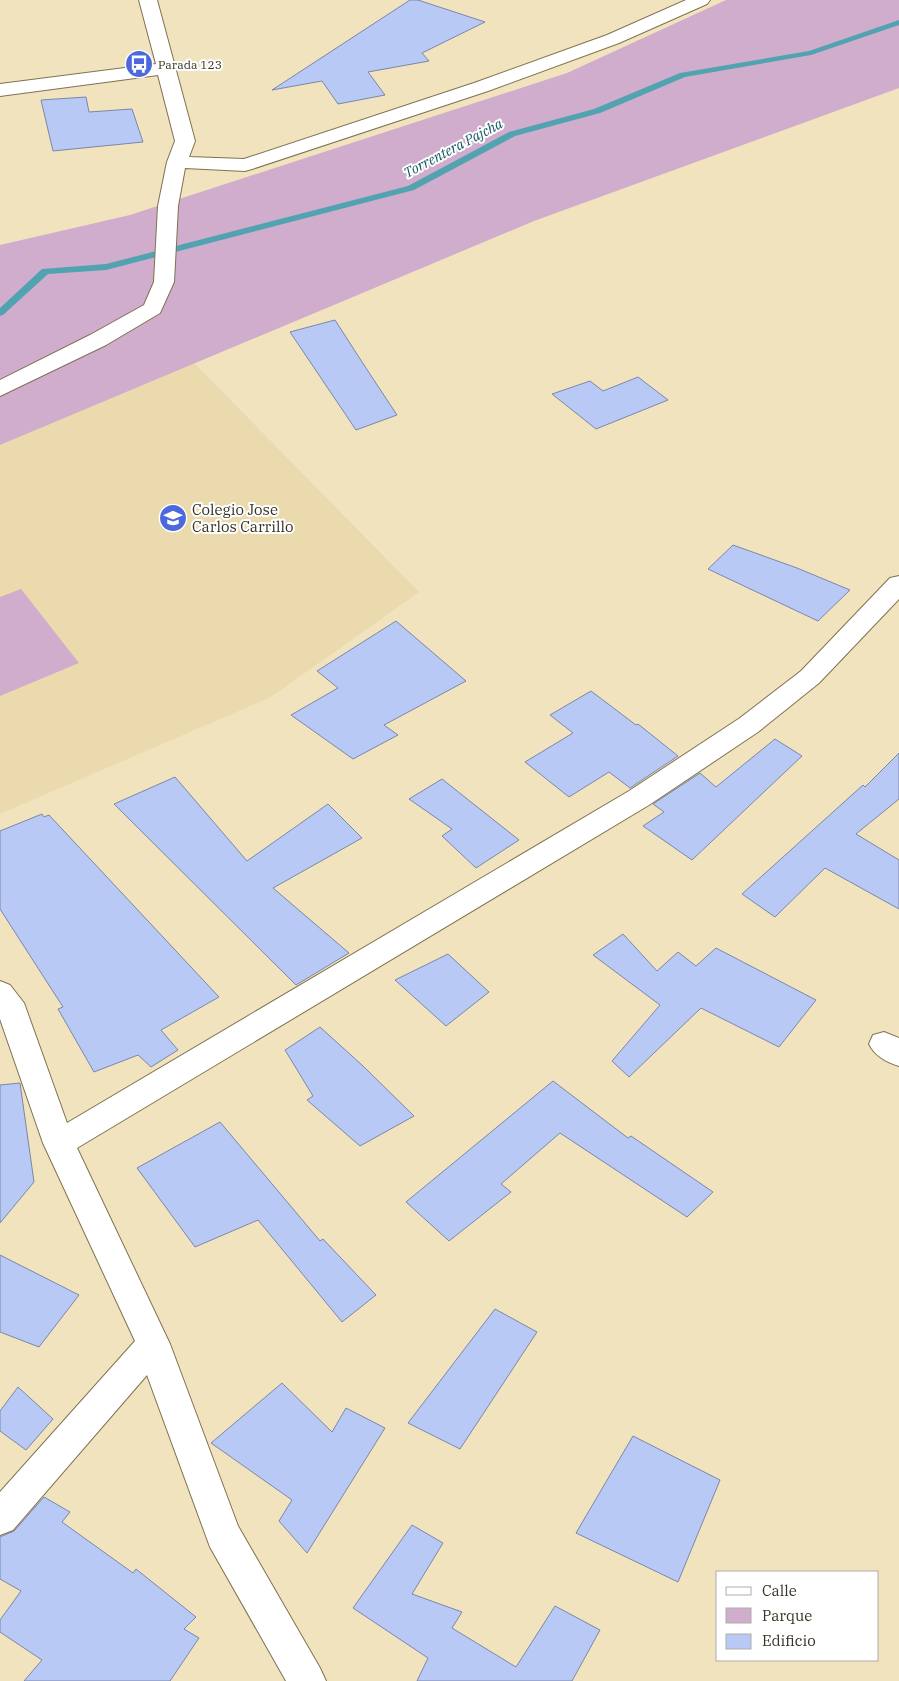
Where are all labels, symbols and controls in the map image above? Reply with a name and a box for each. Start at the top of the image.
bus stop icon: Parada 123 [124,49,154,79]
place label: Parada 123 [158,57,222,72]
water label: Torrentera Pajcha [400,114,506,182]
place label: Colegio Jose Carlos Carrillo [192,500,293,536]
school or university icon: Colegio Jose Carlos Carrillo [158,503,188,533]
legend [716,1571,879,1661]
text: Calle [762,1581,797,1600]
text: Parque [762,1606,812,1625]
text: Edificio [762,1631,816,1650]

